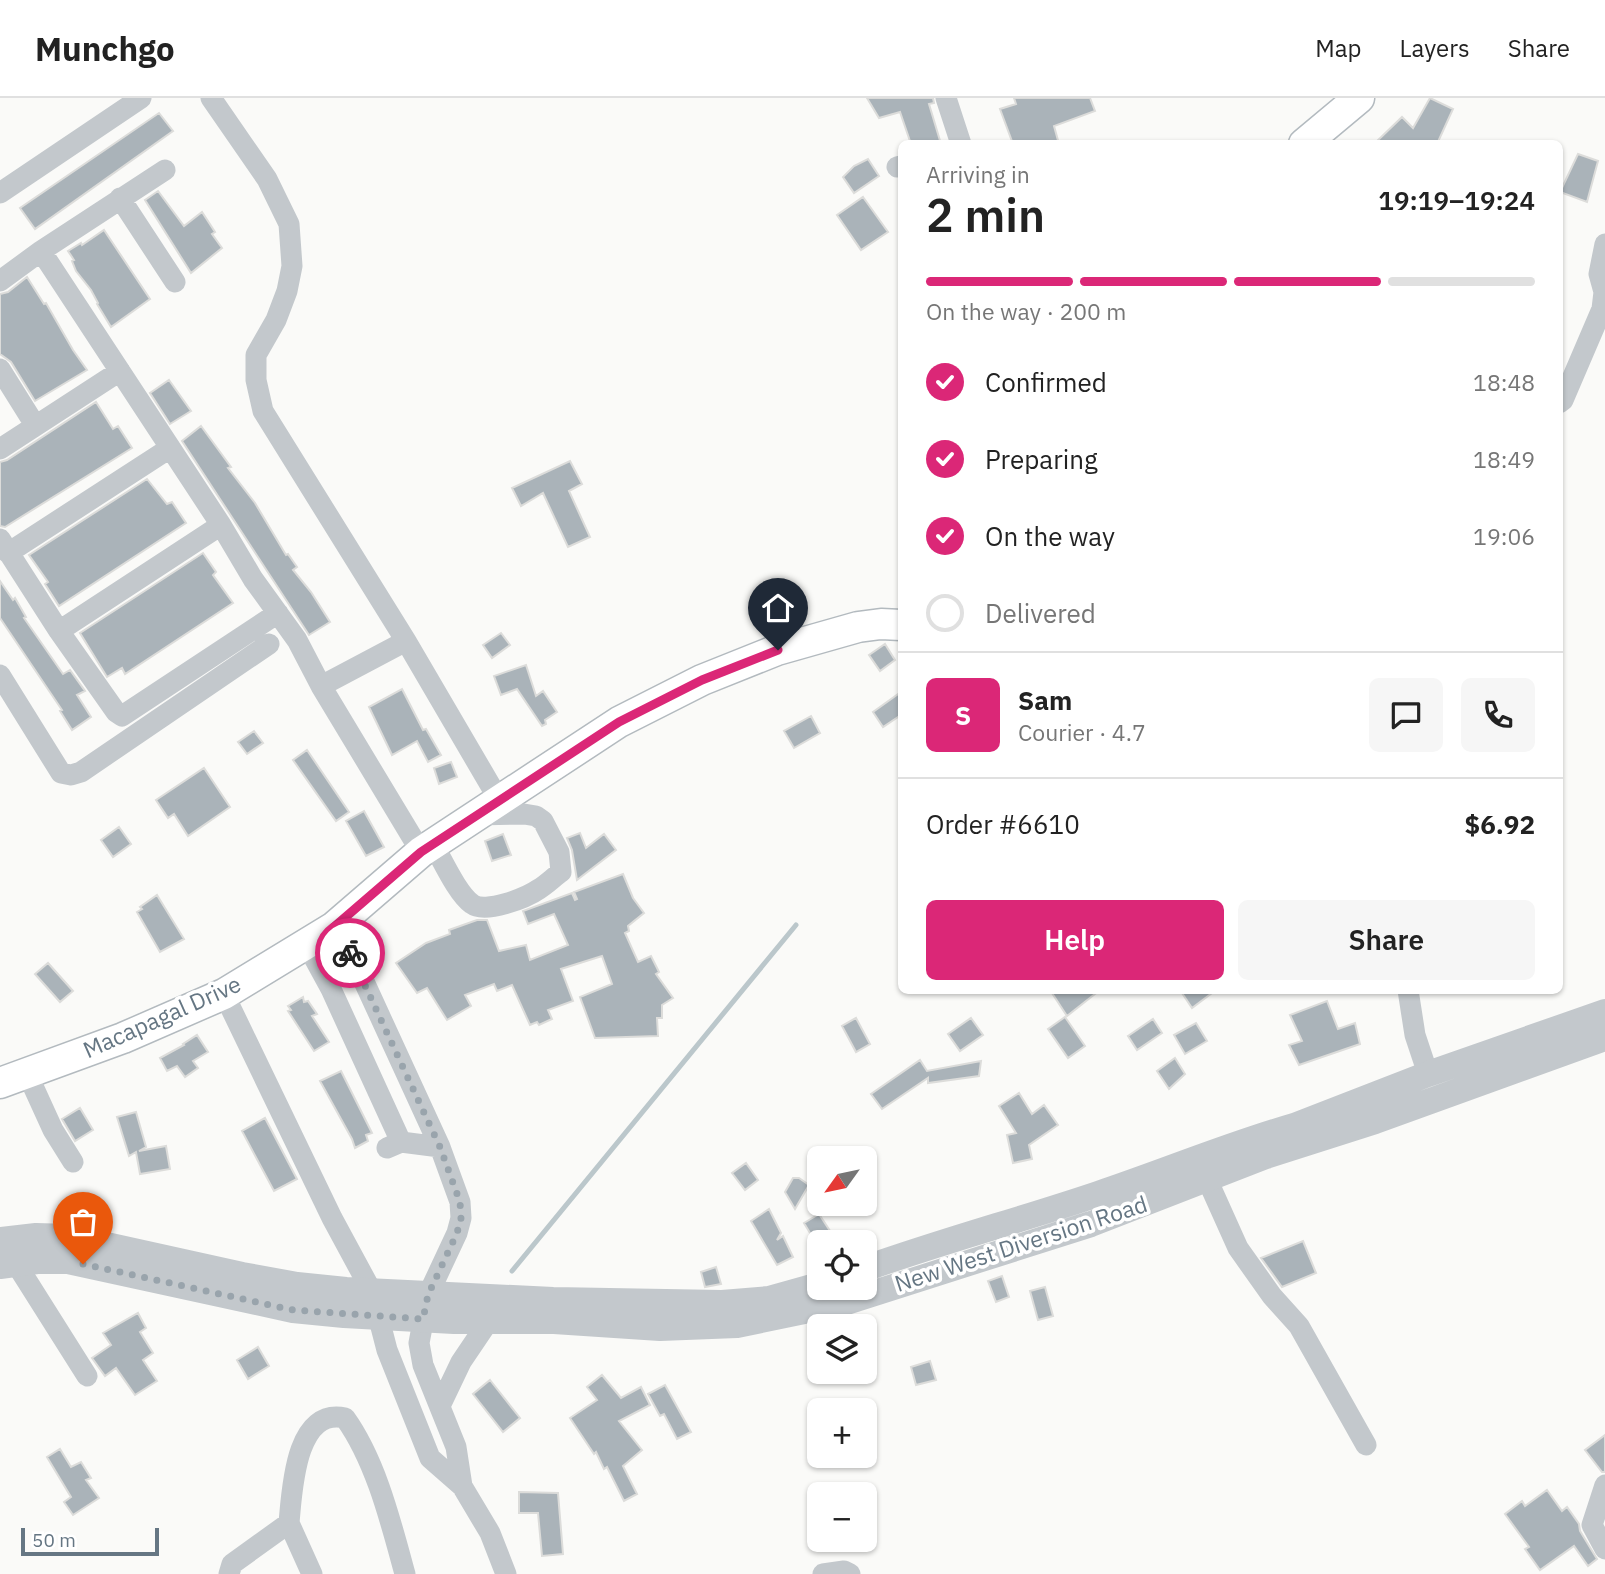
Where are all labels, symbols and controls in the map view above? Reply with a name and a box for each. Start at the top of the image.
text: Munchgo [35,27,175,70]
text: Map [1315,32,1362,64]
text: Layers [1400,32,1470,64]
text: Share [1508,32,1570,64]
text: Arriving in [926,159,1030,189]
text: 19:19–19:24 [1378,183,1535,217]
text: 2 min [926,185,1045,245]
text: On the way · 200 m [926,296,1126,326]
icon: check [926,363,964,401]
text: Confirmed [985,365,1107,399]
text: 18:48 [1473,367,1535,397]
icon: check [926,440,964,478]
text: Preparing [985,442,1098,476]
text: 18:49 [1473,444,1535,474]
icon: check [926,517,964,555]
text: On the way [985,519,1115,553]
text: 19:06 [1473,521,1535,551]
pin [748,578,808,650]
icon: home [759,589,797,627]
text: Delivered [985,596,1096,630]
button: chat [1369,678,1443,752]
button: phone [1461,678,1535,752]
text: Sam [1018,683,1072,717]
text: S [955,698,971,732]
text: Courier · 4.7 [1018,717,1146,747]
text: Order #6610 [926,807,1080,841]
text: $6.92 [1465,807,1535,841]
button: Help [926,900,1224,980]
button: Share [1238,900,1535,980]
courier [315,918,385,988]
icon: bike [331,934,369,972]
street label: Macapagal Drive [78,968,245,1064]
north arrow [807,1146,877,1216]
map controls [807,1146,877,1552]
street label: New West Diversion Road [891,1188,1151,1298]
pin [53,1192,113,1264]
icon: bag [64,1203,102,1241]
button: locate [807,1230,877,1300]
button: layers [807,1314,877,1384]
button: + [807,1398,877,1468]
button: − [807,1482,877,1552]
scale bar [21,1525,159,1557]
text: 50 m [32,1528,76,1552]

